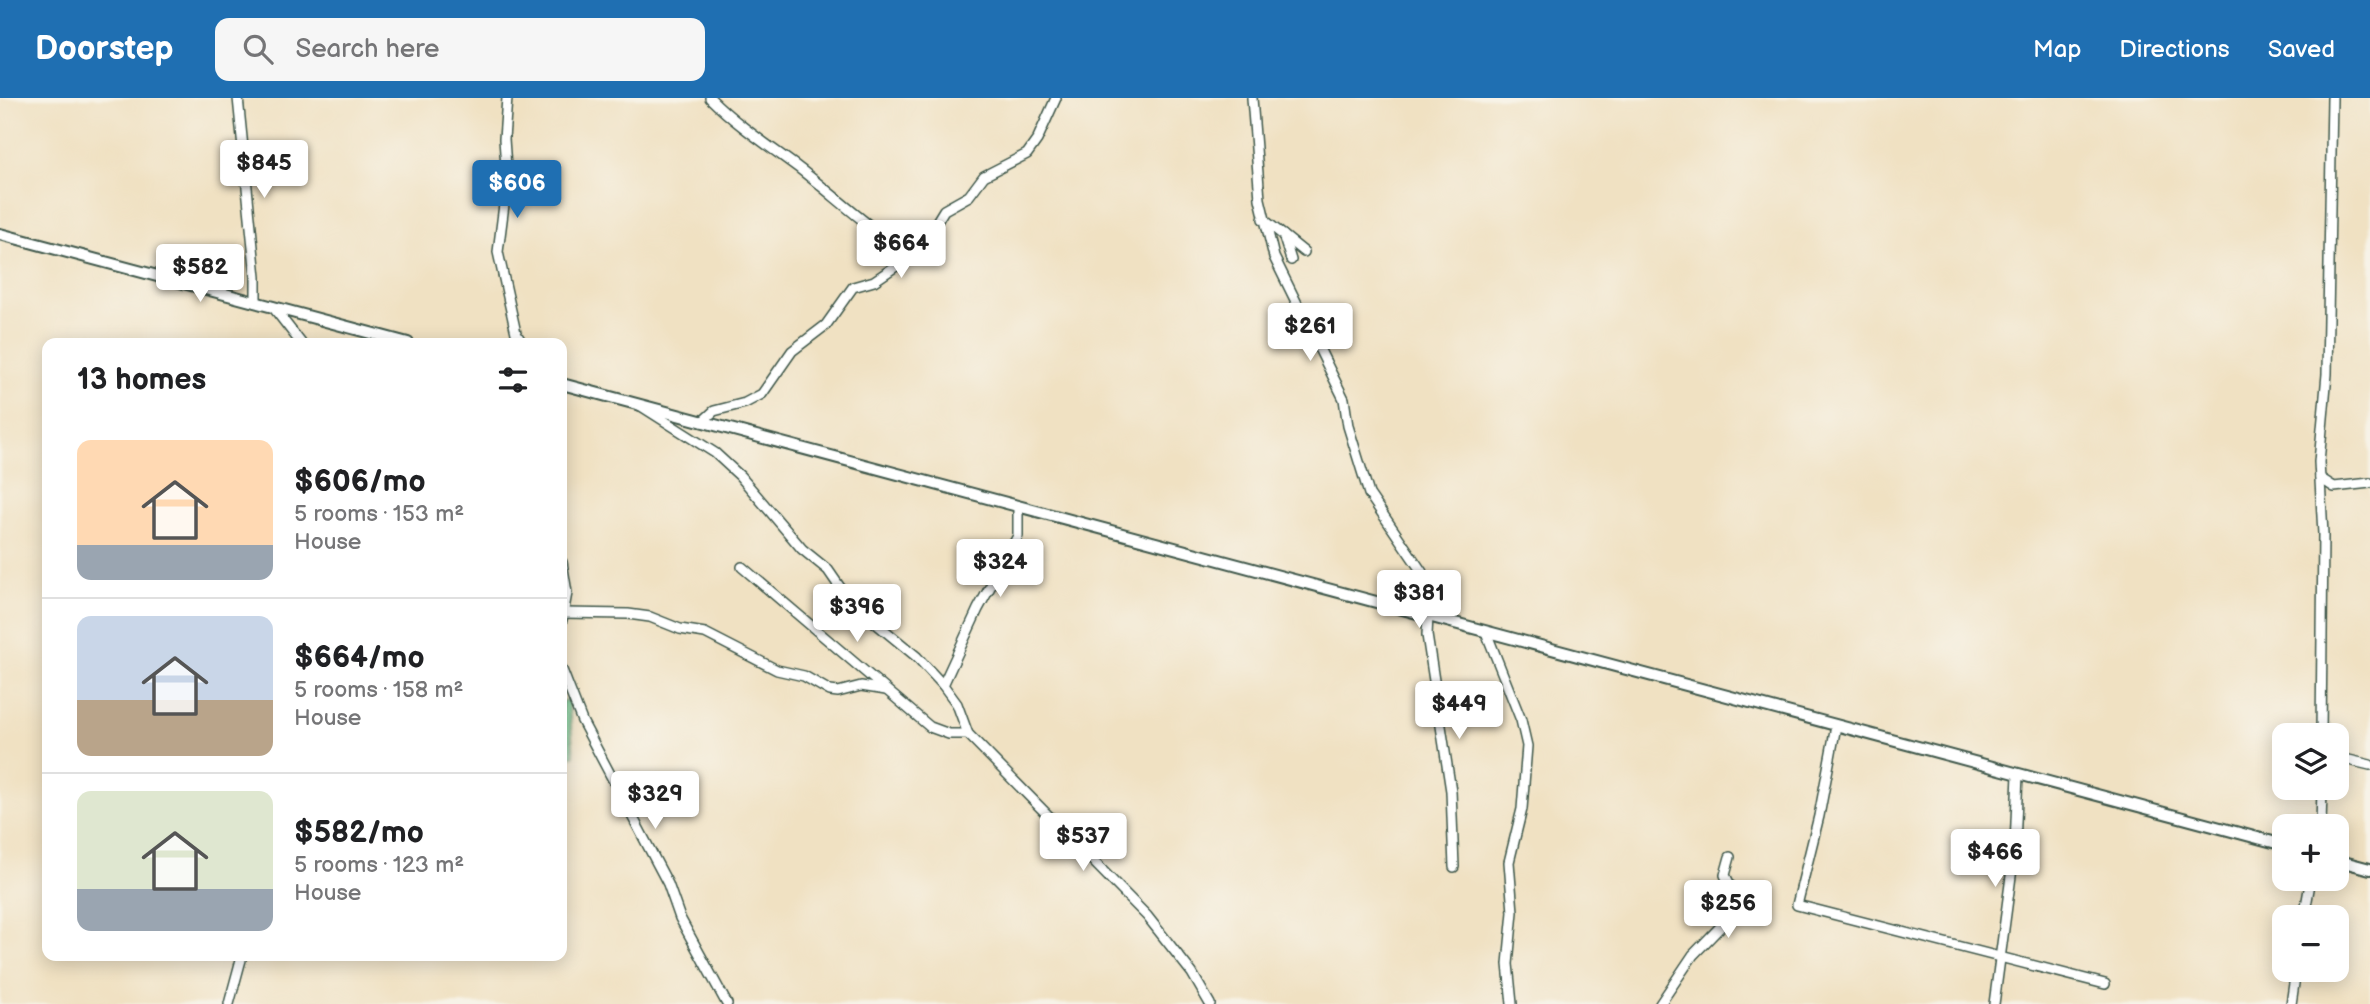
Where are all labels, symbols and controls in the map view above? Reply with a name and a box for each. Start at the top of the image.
search box [215,18,705,81]
text: Doorstep [35,29,173,69]
icon: search [239,30,277,68]
text: Search here [295,34,439,65]
text: Map [2033,35,2081,64]
text: Directions [2119,35,2230,64]
text: Saved [2268,35,2335,64]
pin: $845 [223,140,305,200]
text: $845 [236,149,292,177]
pin: $606 [476,160,558,220]
text: $606 [488,169,546,197]
pin: $664 [860,220,942,280]
text: $664 [873,229,929,257]
pin: $582 [159,244,241,304]
text: $582 [172,253,228,281]
pin: $261 [1269,303,1351,363]
text: $261 [1284,312,1336,340]
icon: filters [494,361,532,399]
text: 13 homes [77,362,206,398]
text: $606/mo [294,464,426,500]
icon: home [133,468,217,552]
text: 5 rooms · 153 m² [294,500,464,528]
text: House [294,528,361,556]
pin: $324 [959,540,1041,599]
text: $324 [972,548,1028,576]
pin: $381 [1378,570,1460,630]
text: $381 [1393,579,1445,607]
pin: $396 [816,584,898,644]
text: $396 [829,593,885,621]
text: $664/mo [294,640,425,676]
icon: home [133,644,217,728]
text: 5 rooms · 158 m² [294,676,463,704]
pin: $449 [1418,682,1500,741]
text: $449 [1431,690,1487,718]
text: House [294,704,361,732]
map controls [2272,723,2349,982]
button: layers [2272,723,2349,800]
pin: $329 [614,772,696,831]
text: $329 [627,780,683,808]
pin: $537 [1042,814,1124,873]
button: + [2272,814,2349,891]
text: $582/mo [294,815,424,851]
icon: home [133,819,217,903]
text: $537 [1056,822,1110,850]
pin: $466 [1954,830,2036,889]
text: $466 [1967,838,2023,866]
text: 5 rooms · 123 m² [294,851,464,879]
text: House [294,879,361,907]
pin: $256 [1687,880,1769,940]
text: $256 [1700,889,1756,917]
button: − [2272,905,2349,982]

